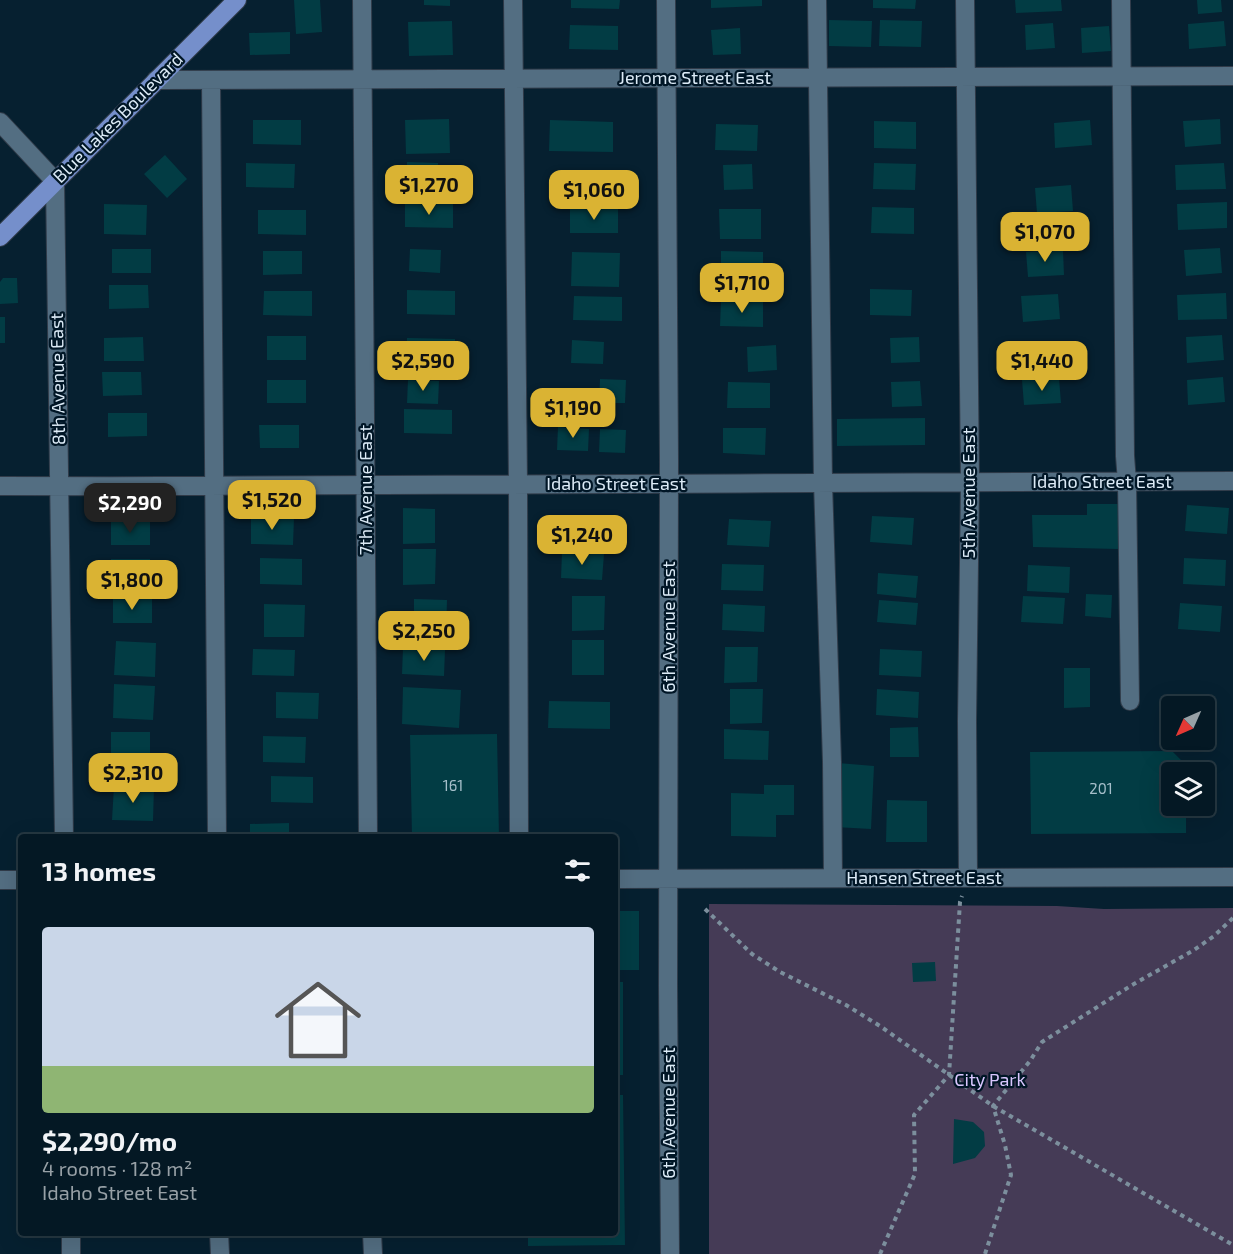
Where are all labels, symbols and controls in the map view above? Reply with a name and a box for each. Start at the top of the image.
street label: Blue Lakes Boulevard [48,48,187,187]
street label: Jerome Street East [619,66,771,88]
pin: $1,270 [380,165,478,216]
pin: $1,060 [545,170,643,221]
text: $1,270 [399,172,459,196]
text: $1,060 [563,177,625,201]
pin: $1,070 [996,212,1094,263]
text: $1,070 [1015,219,1075,243]
pin: $1,710 [693,263,791,314]
text: $1,710 [714,270,770,294]
street label: 8th Avenue East [45,313,69,445]
pin: $2,590 [374,341,472,392]
pin: $1,440 [993,341,1091,392]
text: $2,590 [391,348,455,372]
text: $1,440 [1010,348,1074,372]
pin: $1,190 [524,388,622,439]
text: $1,190 [544,395,602,419]
street label: 7th Avenue East [354,425,376,555]
street label: 5th Avenue East [957,427,979,558]
street label: Idaho Street East [1032,470,1172,492]
street label: Idaho Street East [546,472,686,494]
pin: $1,520 [223,480,321,531]
pin: $2,290 [81,483,179,534]
text: $1,520 [242,487,302,511]
text: $2,290 [98,490,162,514]
pin: $1,240 [533,515,631,566]
text: $1,240 [551,522,613,546]
pin: $1,800 [83,560,181,611]
street label: 6th Avenue East [657,561,679,693]
text: $1,800 [101,567,163,591]
pin: $2,250 [375,611,473,662]
text: $2,250 [392,618,456,642]
north arrow [1161,696,1215,750]
map controls [1161,696,1215,816]
pin: $2,310 [84,753,182,804]
text: $2,310 [103,760,163,784]
button: layers [1161,762,1215,816]
house number: 161 [443,776,463,794]
house number: 201 [1089,779,1113,797]
icon: filters [561,854,594,887]
text: 13 homes [42,855,156,886]
street label: Hansen Street East [846,866,1002,888]
icon: home [264,966,372,1074]
street label: 6th Avenue East [657,1047,679,1179]
park label: City Park [954,1068,1026,1090]
text: $2,290/mo [42,1125,177,1156]
text: 4 rooms · 128 m² [42,1156,192,1180]
text: Idaho Street East [42,1180,197,1204]

